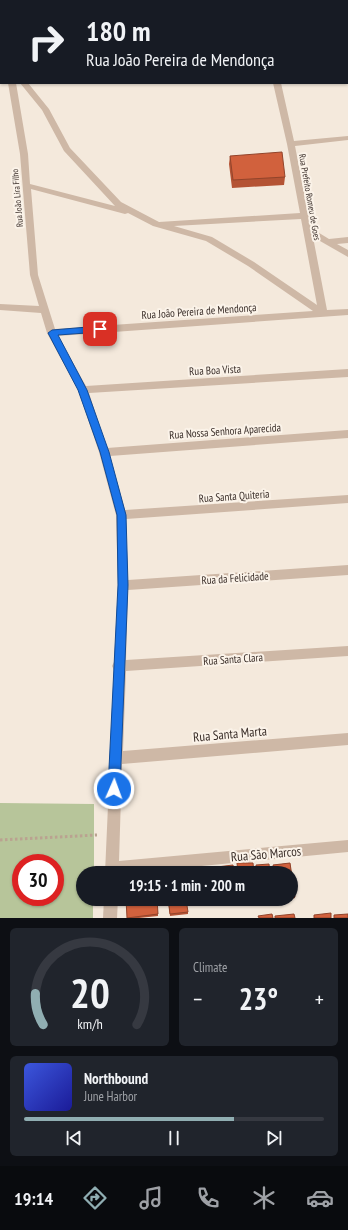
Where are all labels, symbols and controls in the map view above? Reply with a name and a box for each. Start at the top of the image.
text: 180 m [86,12,150,49]
icon: right [20,16,72,68]
text: Rua João Pereira de Mendonça [86,48,275,71]
street label: Rua Prefeito Romeu de Goes [297,153,323,241]
street label: Rua João Lira Filho [9,168,25,228]
street label: Rua João Pereira de Mendonça [141,300,257,322]
pin [83,312,117,346]
icon: arrive [89,318,111,340]
street label: Rua Boa Vista [189,362,241,378]
street label: Rua Nossa Senhora Aparecida [169,420,281,442]
street label: Rua Santa Quiteria [198,487,270,505]
street label: Rua da Felicidade [201,569,269,587]
street label: Rua Santa Clara [203,650,263,668]
street label: Rua Santa Marta [192,722,268,746]
position arrow [93,768,135,810]
street label: Rua São Marcos [230,842,302,866]
speed limit sign: 30 [12,854,64,906]
text: 19:15 · 1 min · 200 m [129,876,245,895]
text: Climate [193,959,227,976]
text: 20 [70,966,109,1019]
text: 23° [239,979,278,1018]
text: − [193,985,202,1013]
text: + [315,985,324,1013]
text: km/h [77,1014,102,1033]
text: Northbound [84,1069,148,1088]
text: June Harbor [84,1088,137,1105]
icon: previous [63,1127,85,1149]
icon: pause [163,1127,185,1149]
icon: next [263,1127,285,1149]
icon: directions [81,1184,109,1212]
icon: music [137,1184,165,1212]
icon: phone [194,1184,222,1212]
icon: climate [250,1184,278,1212]
icon: car [306,1184,334,1212]
text: 19:14 [14,1187,53,1210]

